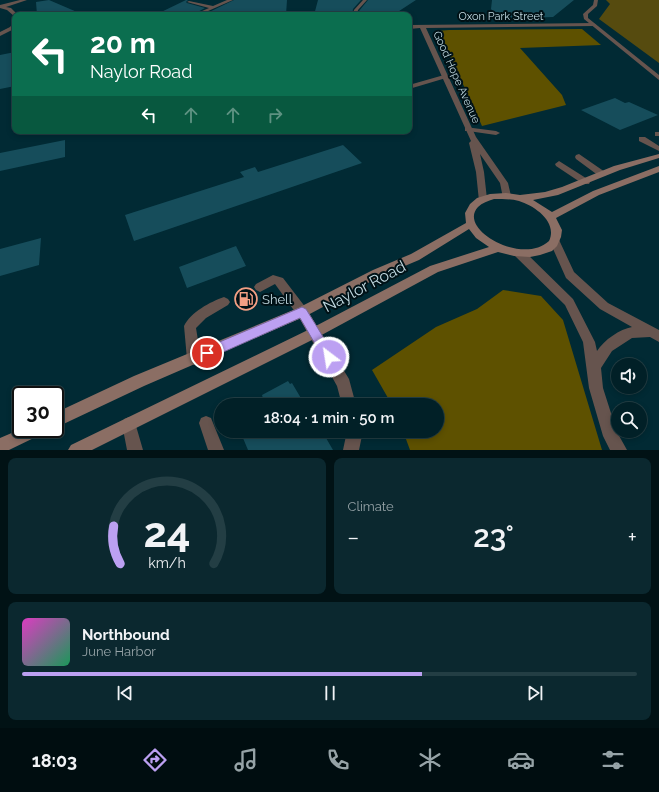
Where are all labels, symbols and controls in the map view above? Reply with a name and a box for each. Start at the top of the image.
street label: Oxon Park Street [459,10,544,23]
text: 20 m [90,27,156,60]
icon: left [24,28,76,80]
street label: Good Hope Avenue [430,29,483,126]
text: Naylor Road [90,61,192,82]
icon: left [138,104,160,126]
icon: ahead [180,104,202,126]
icon: ahead [222,104,244,126]
icon: right [264,104,286,126]
street label: Naylor Road [320,257,409,316]
fuel station icon: Shell [233,286,259,312]
place label: Shell [262,292,293,307]
pin [190,336,224,370]
position arrow [308,336,350,378]
icon: arrive [196,342,218,364]
map controls [611,358,647,438]
button: sound [611,358,647,394]
speed limit sign: 30 [12,386,64,438]
button: search [611,402,647,438]
text: 18:04 · 1 min · 50 m [264,409,394,427]
text: Climate [348,499,394,514]
text: 24 [143,508,190,557]
text: 23° [473,519,514,554]
text: − [348,524,359,550]
text: + [628,524,637,550]
text: km/h [148,555,186,571]
text: Northbound [82,626,170,644]
text: June Harbor [82,644,156,659]
icon: previous [114,682,136,704]
icon: pause [319,682,341,704]
icon: next [524,682,546,704]
icon: directions [141,746,169,774]
icon: music [232,746,260,774]
icon: phone [324,746,352,774]
icon: climate [416,746,444,774]
icon: car [507,746,535,774]
icon: filters [599,746,627,774]
text: 18:03 [32,750,77,771]

